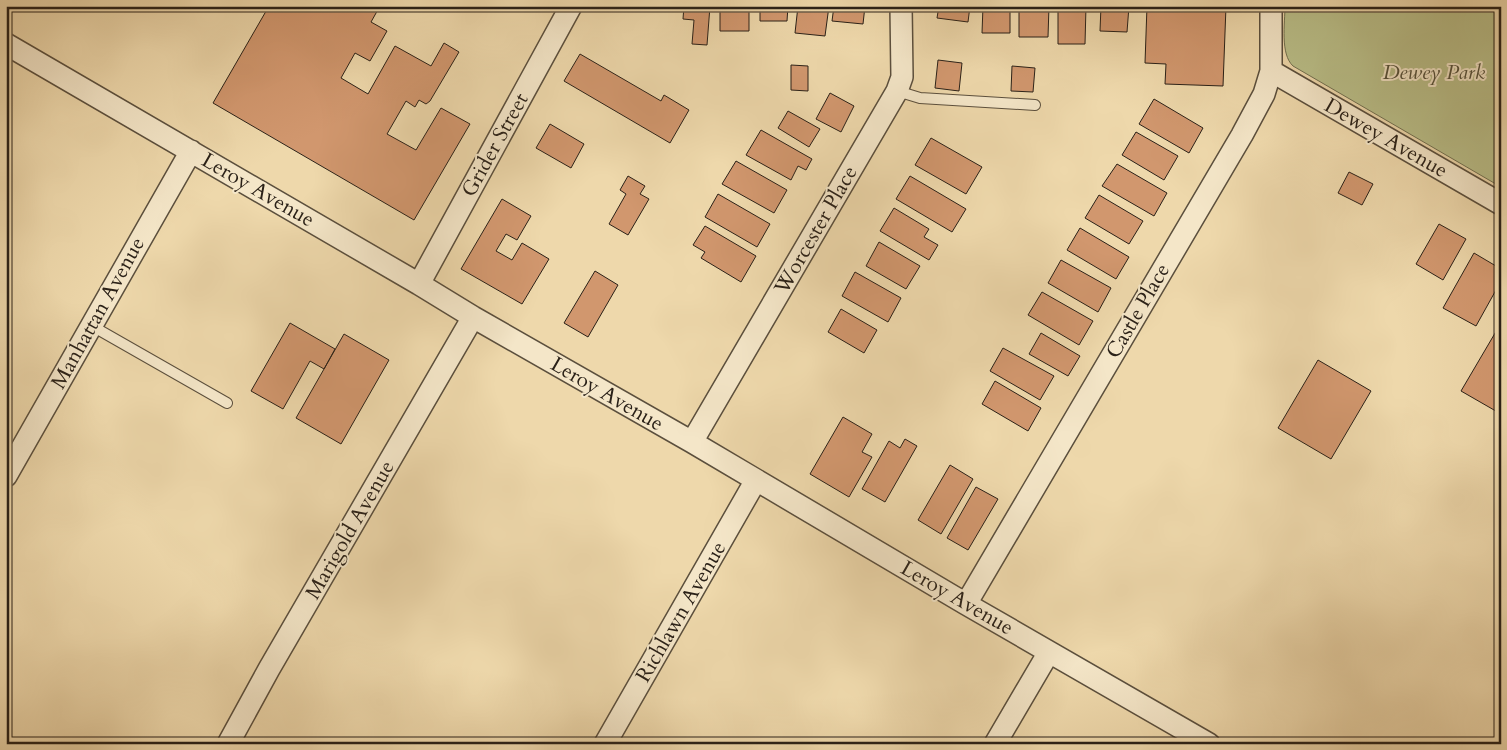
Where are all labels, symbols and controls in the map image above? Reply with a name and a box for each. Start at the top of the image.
park label: Dewey Park [1383,58,1486,87]
street label: Grider Street [455,87,536,202]
street label: Dewey Avenue [1319,91,1453,185]
street label: Leroy Avenue [196,146,320,234]
street label: Worcester Place [767,160,864,300]
street label: Manhattan Avenue [44,232,152,394]
street label: Castle Place [1099,258,1177,364]
street label: Leroy Avenue [545,350,669,438]
street label: Marigold Avenue [298,455,402,605]
street label: Richlawn Avenue [629,536,733,688]
street label: Leroy Avenue [895,554,1019,642]

